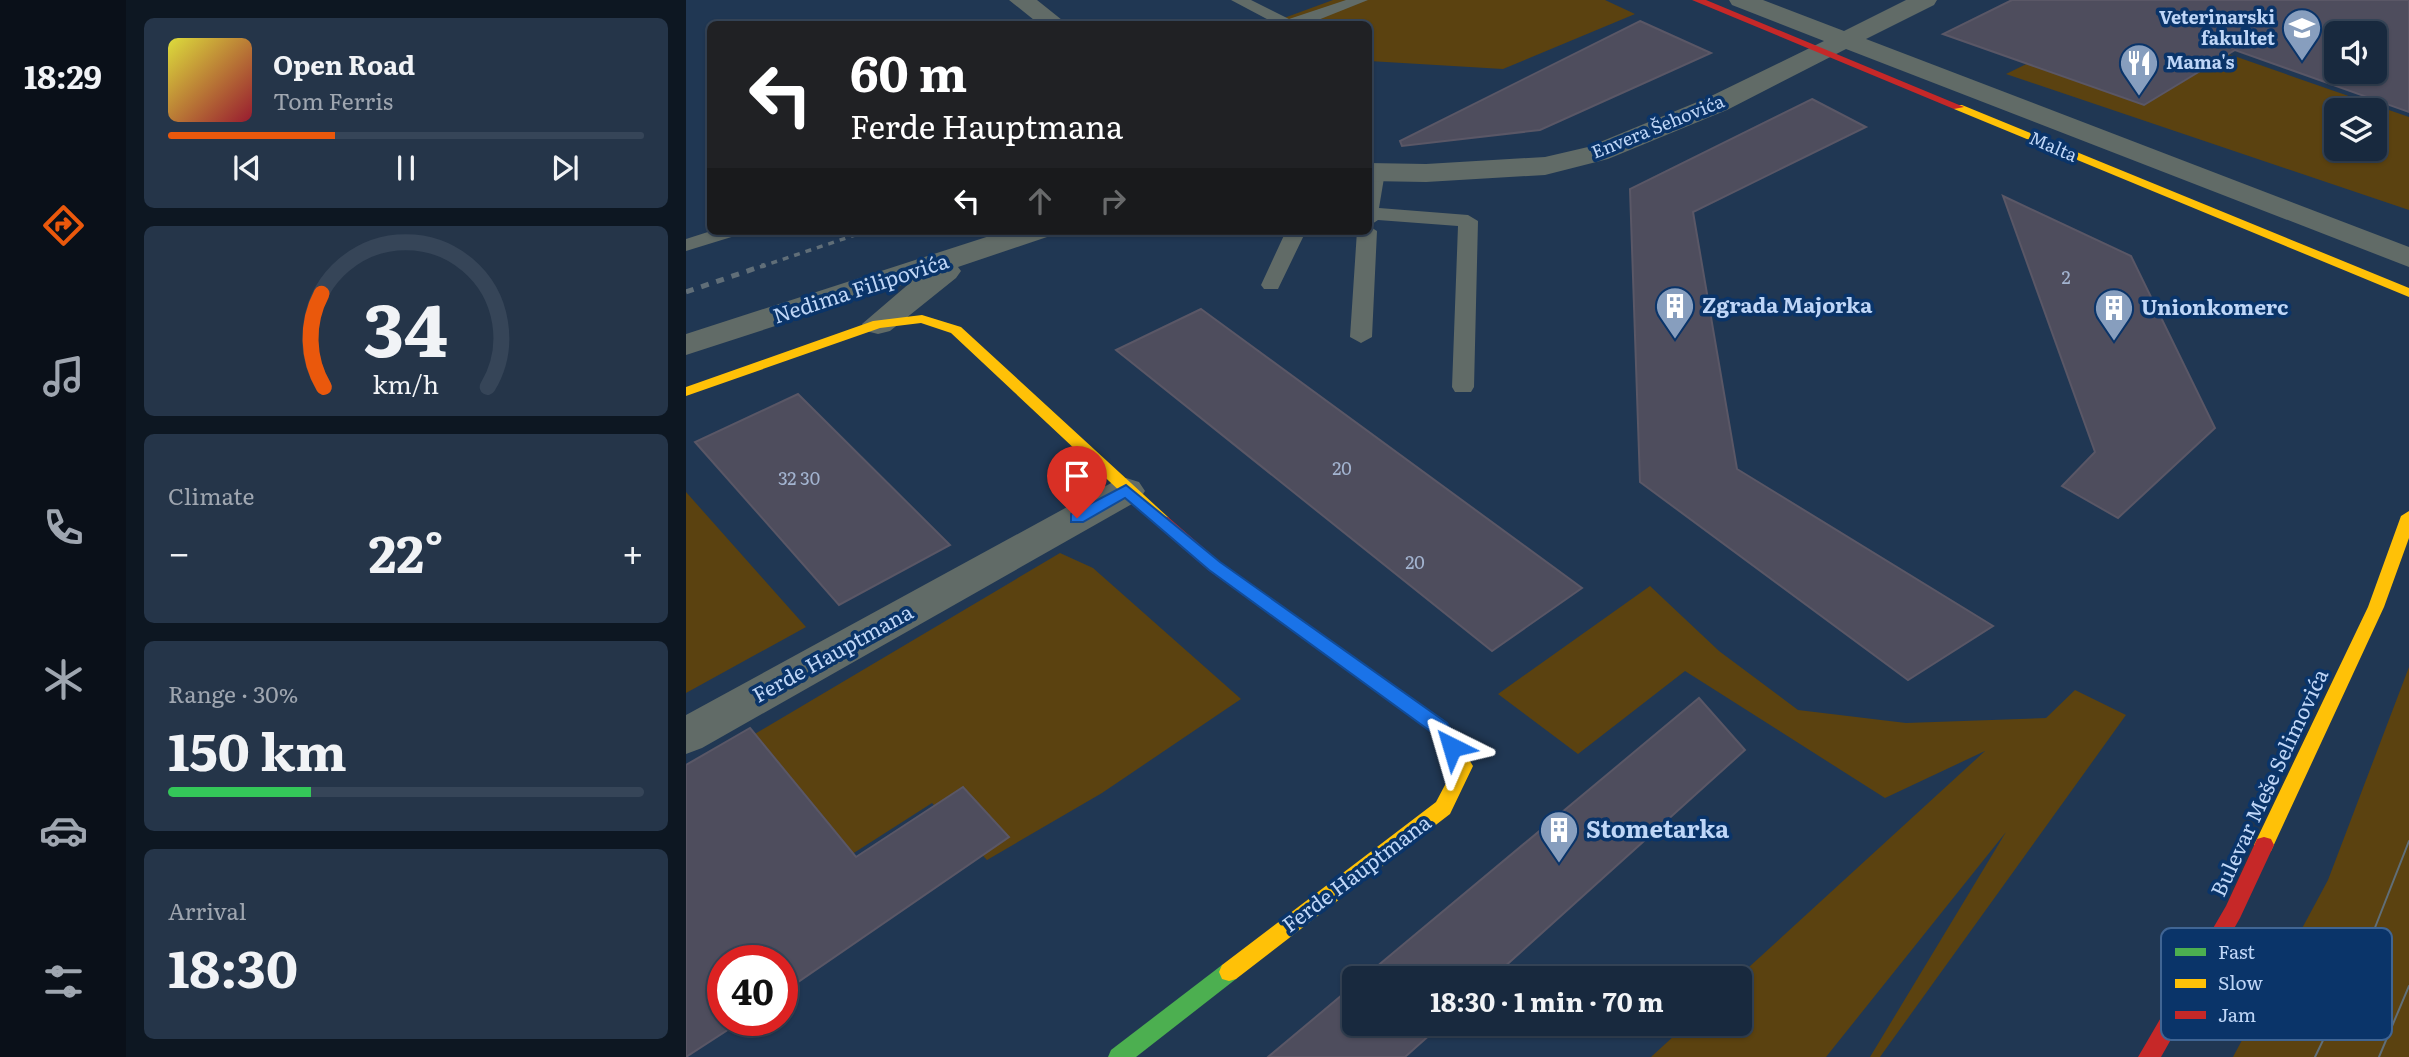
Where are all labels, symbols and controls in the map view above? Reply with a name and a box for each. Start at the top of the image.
place label: Veterinarski fakultet [2159,3,2275,51]
school or university icon: Veterinarski fakultet [2281,7,2323,62]
map controls [2324,21,2387,161]
button: sound [2324,21,2387,84]
text: 60 m [850,34,967,107]
restaurant icon: Mama's [2118,42,2160,97]
text: Open Road [273,44,415,83]
place label: Mama's [2166,48,2234,75]
icon: left [735,49,826,140]
text: 18:29 [24,51,102,99]
text: Tom Ferris [273,83,393,117]
street label: Envera Šehovića [1587,87,1728,165]
button: layers [2324,98,2387,161]
text: Ferde Hauptmana [850,101,1123,149]
street label: Malta [2025,123,2082,168]
icon: previous [228,149,266,187]
icon: pause [387,149,425,187]
icon: next [546,149,584,187]
icon: left [948,182,986,220]
icon: ahead [1021,182,1059,220]
icon: right [1094,182,1132,220]
icon: directions [39,201,88,250]
street label: Nedima Filipovića [768,243,953,330]
house number: 2 [2061,263,2071,290]
text: 34 [364,271,448,379]
building icon: Zgrada Majorka [1654,285,1696,340]
building icon: Unionkomerc [2093,287,2135,342]
place label: Zgrada Majorka [1702,288,1873,319]
place label: Unionkomerc [2141,290,2288,321]
icon: music [39,352,88,401]
text: km/h [373,364,439,401]
pin [1047,446,1107,518]
house number: 20 [1332,454,1352,481]
icon: arrive [1058,457,1096,495]
house number: 32 30 [778,464,820,491]
text: Climate [168,478,254,512]
icon: phone [39,503,88,552]
text: 22° [368,512,444,589]
text: − [168,522,190,579]
text: + [622,522,644,579]
house number: 20 [1405,548,1425,575]
street label: Ferde Hauptmana [746,594,918,709]
icon: climate [39,655,88,704]
street label: Bulevar Meše Selimovića [2201,662,2335,901]
text: Range · 30% [168,676,298,710]
text: 150 km [168,710,347,787]
position arrow [1415,710,1489,784]
street label: Ferde Hauptmana [1275,805,1437,938]
icon: car [39,806,88,855]
building icon: Stometarka [1538,809,1580,864]
place label: Stometarka [1586,810,1729,845]
text: Arrival [168,893,247,927]
text: 18:30 [168,927,298,1004]
legend [2161,928,2392,1040]
text: Fast [2218,937,2255,965]
speed limit sign: 40 [707,945,798,1036]
icon: filters [39,957,88,1006]
text: Slow [2218,968,2263,996]
text: 18:30 · 1 min · 70 m [1430,981,1664,1020]
text: Jam [2218,1000,2256,1028]

